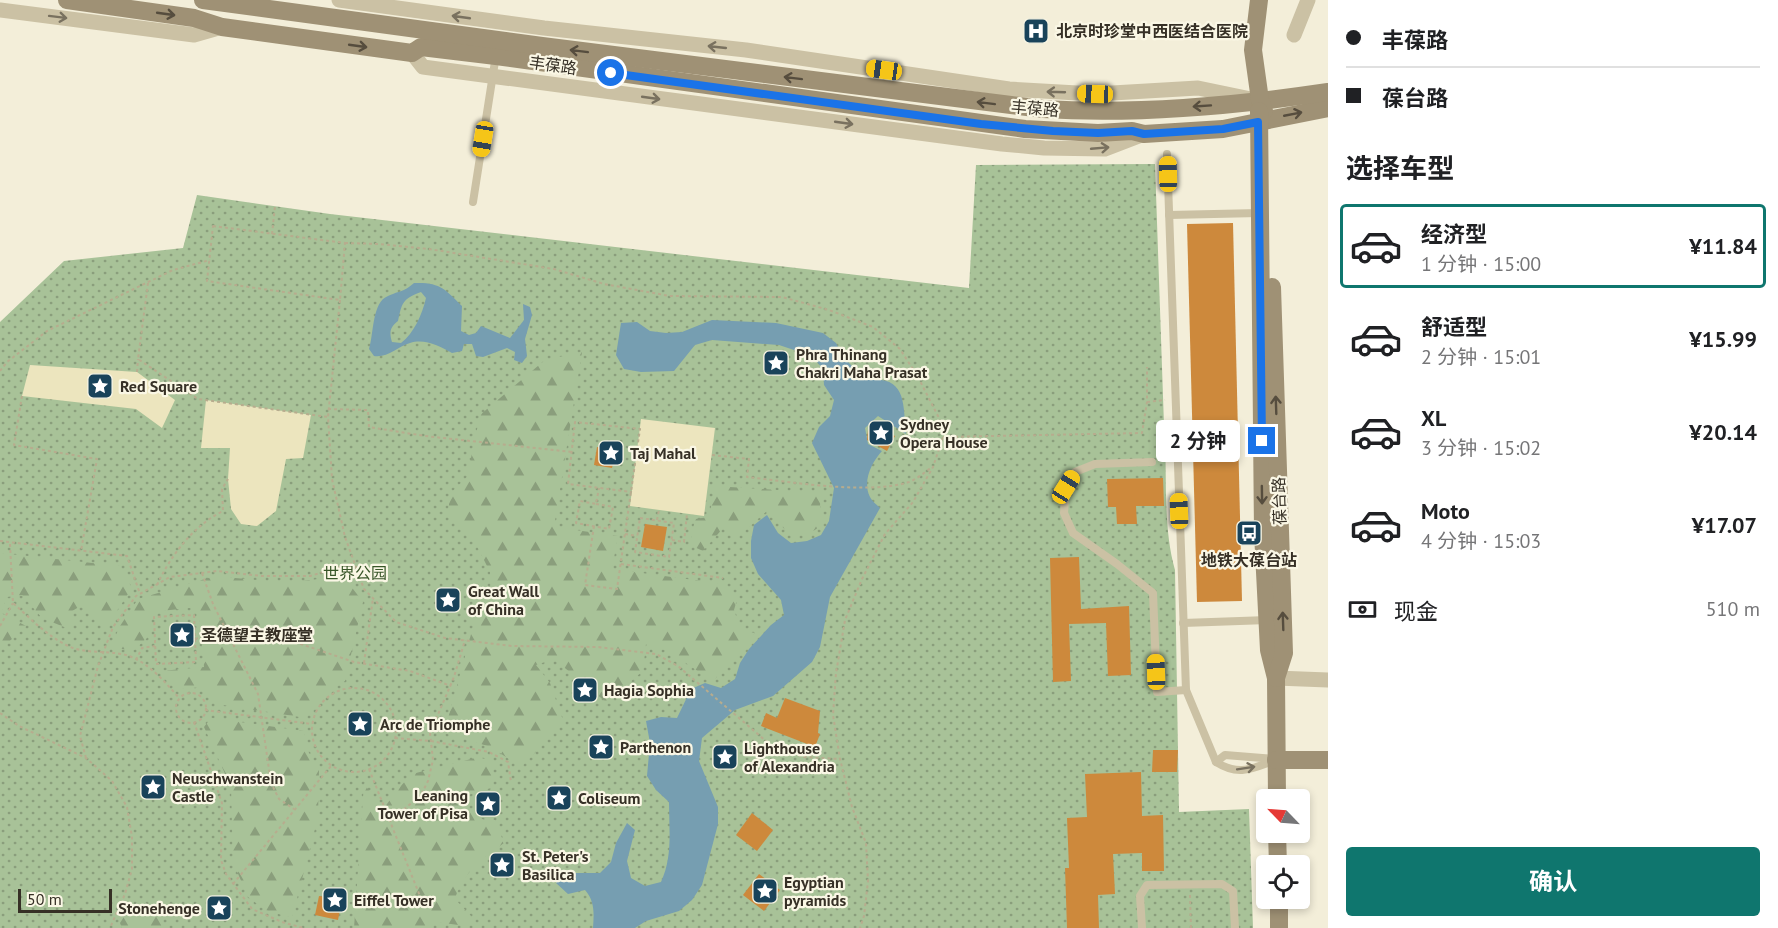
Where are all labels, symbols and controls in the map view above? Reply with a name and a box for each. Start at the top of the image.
one-way arrow [156,8,176,19]
one-way arrow [452,11,471,22]
one-way arrow [48,12,67,23]
hospital icon: 北京时珍堂中西医结合医院 [1021,16,1051,46]
place label: 北京时珍堂中西医结合医院 [1056,21,1248,41]
text: 丰葆路 [1382,26,1448,54]
one-way arrow [347,41,367,52]
one-way arrow [708,41,728,52]
one-way arrow [569,45,589,56]
street label: 丰葆路 [528,52,578,78]
route start [597,59,624,86]
car [865,59,903,81]
one-way arrow [784,73,803,84]
car [1077,84,1113,104]
text: 葆台路 [1382,84,1448,112]
one-way arrow [1046,87,1066,98]
one-way arrow [640,92,660,103]
street label: 丰葆路 [1010,96,1060,120]
one-way arrow [977,98,997,109]
one-way arrow [1192,101,1212,112]
one-way arrow [1283,108,1302,120]
one-way arrow [834,118,853,129]
car [471,120,495,158]
one-way arrow [1090,142,1110,153]
text: 选择车型 [1346,151,1454,185]
car [1159,156,1177,192]
icon: car [1349,219,1403,273]
text: 经济型 [1421,220,1487,248]
text: ¥11.84 [1689,232,1757,260]
text: 1 分钟 · 15:00 [1421,251,1541,277]
icon: car [1349,312,1403,366]
text: 舒适型 [1421,313,1487,341]
text: ¥15.99 [1689,325,1757,353]
place label: Phra Thinang Chakri Maha Prasat [796,344,928,382]
text: 2 分钟 · 15:01 [1421,344,1541,370]
place icon: Phra Thinang Chakri Maha Prasat [761,348,791,378]
place icon: Red Square [85,371,115,401]
place label: Red Square [120,376,197,396]
one-way arrow [1270,396,1281,416]
text: XL [1421,404,1446,432]
icon: car [1349,405,1403,459]
place label: Sydney Opera House [900,414,988,452]
place icon: Sydney Opera House [866,418,896,448]
text: ¥20.14 [1689,418,1757,446]
callout: 2 分钟 [1157,420,1241,462]
route end [1248,427,1275,454]
text: 2 分钟 [1170,428,1226,454]
text: 3 分钟 · 15:02 [1421,435,1541,461]
place icon: Taj Mahal [596,438,626,468]
place label: Taj Mahal [630,443,696,463]
car [1049,467,1083,507]
street label: 葆台路 [1268,477,1290,525]
one-way arrow [1257,485,1268,505]
car [1169,493,1189,529]
text: Moto [1421,497,1470,525]
icon: car [1349,498,1403,552]
text: ¥17.07 [1692,511,1757,539]
bus stop icon: 地铁大葆台站 [1234,518,1264,548]
text: 4 分钟 · 15:03 [1421,528,1541,554]
place label: 地铁大葆台站 [1201,550,1297,570]
park label: 世界公园 [323,563,387,583]
place label: Great Wall of China [468,581,539,619]
place icon: Great Wall of China [433,585,463,615]
icon: cash [1346,593,1379,626]
text: 510 m [1706,596,1760,622]
text: 现金 [1394,597,1438,625]
one-way arrow [1277,611,1289,631]
place icon: 圣德望主教座堂 [167,620,197,650]
place label: 圣德望主教座堂 [201,625,313,645]
car [1146,654,1166,690]
place icon: Hagia Sophia [570,675,600,705]
place label: Hagia Sophia [604,680,694,700]
place icon: Arc de Triomphe [345,709,375,739]
place label: Arc de Triomphe [380,714,490,734]
place icon: Parthenon [586,732,616,762]
place label: Parthenon [620,737,691,757]
place label: Lighthouse of Alexandria [744,738,835,776]
place icon: Lighthouse of Alexandria [710,742,740,772]
one-way arrow [1235,763,1255,774]
place label: Neuschwanstein Castle [172,768,283,806]
place icon: Neuschwanstein Castle [138,772,168,802]
place icon: Coliseum [544,783,574,813]
place label: Leaning Tower of Pisa [378,785,468,823]
place label: Coliseum [578,788,640,808]
place icon: Leaning Tower of Pisa [473,789,503,819]
north arrow [1256,789,1310,843]
map controls [1256,789,1310,909]
place label: St. Peter's Basilica [522,846,589,884]
button: 确认 [1346,847,1760,916]
place icon: St. Peter's Basilica [487,850,517,880]
button: locate [1256,855,1310,909]
place label: Egyptian pyramids [784,872,846,910]
place icon: Egyptian pyramids [750,876,780,906]
place icon: Eiffel Tower [320,885,350,915]
scale bar [18,886,112,914]
text: 50 m [27,889,62,909]
place label: Eiffel Tower [354,890,434,910]
place icon: Stonehenge [204,893,234,923]
place label: Stonehenge [118,898,200,918]

